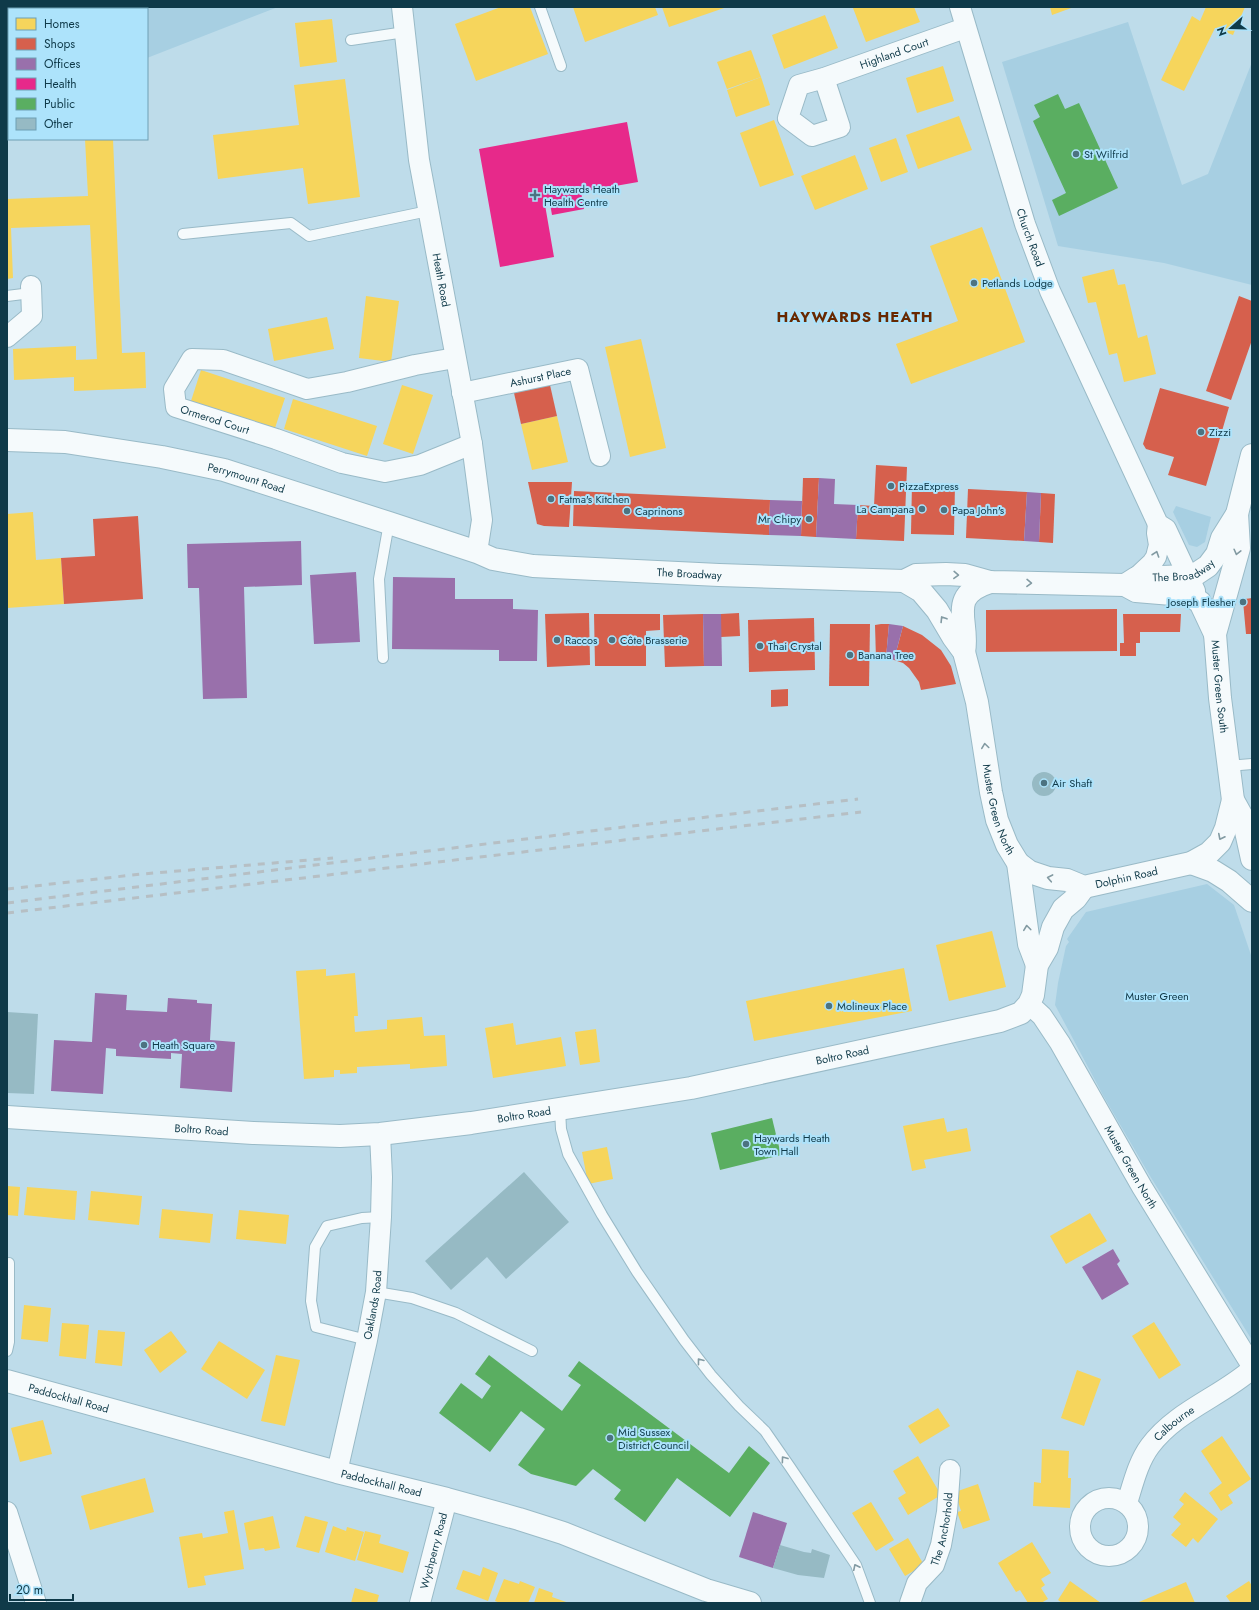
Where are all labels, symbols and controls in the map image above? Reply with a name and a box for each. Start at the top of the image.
legend [8,8,148,140]
north arrow [1211,8,1251,48]
text: Homes [44,15,80,33]
text: N [1213,25,1231,38]
street label: Highland Court [858,34,931,73]
text: Shops [44,35,75,53]
text: Offices [44,55,80,73]
text: Health [44,75,76,93]
text: Public [44,95,75,113]
text: Other [44,115,74,133]
place label: St Wilfrid [1084,146,1128,162]
marker: St Wilfrid [1071,149,1081,159]
place label: Haywards Heath Health Centre [544,181,620,210]
marker: Haywards Heath Health Centre [529,189,541,201]
street label: Church Road [1013,206,1048,269]
street label: Heath Road [429,252,454,308]
place label: Petlands Lodge [982,275,1053,291]
marker: Petlands Lodge [969,278,979,288]
district label: HAYWARDS HEATH [776,306,934,328]
street label: Ashurst Place [508,363,573,391]
street label: Ormerod Court [178,401,252,438]
place label: Zizzi [1209,424,1231,440]
marker: Zizzi [1196,427,1206,437]
street label: Perrymount Road [206,459,287,497]
place label: PizzaExpress [899,478,959,494]
marker: PizzaExpress [886,481,896,491]
place label: Fatma's Kitchen [559,491,630,507]
marker: Fatma's Kitchen [546,494,556,504]
place label: La Campana [856,501,914,517]
place label: Papa John's [952,502,1005,518]
place label: Caprinons [635,503,683,519]
marker: La Campana [917,504,927,514]
marker: Papa John's [939,505,949,515]
marker: Caprinons [622,506,632,516]
place label: Mr Chipy [758,511,801,527]
marker: Mr Chipy [804,514,814,524]
one-way arrow [1234,549,1242,556]
one-way arrow [1151,551,1159,558]
street label: The Broadway [1152,556,1218,585]
street label: The Broadway [656,564,722,583]
one-way arrow [953,570,959,579]
one-way arrow [1026,578,1032,587]
place label: Joseph Flesher [1166,594,1235,610]
marker: Joseph Flesher [1238,597,1248,607]
one-way arrow [940,616,948,623]
place label: Raccos [565,632,598,648]
place label: Côte Brasserie [620,632,688,648]
marker: Raccos [552,635,562,645]
marker: Côte Brasserie [607,635,617,645]
place label: Thai Crystal [768,638,822,654]
street label: Muster Green South [1207,639,1232,734]
marker: Thai Crystal [755,641,765,651]
place label: Banana Tree [858,647,914,663]
marker: Banana Tree [845,650,855,660]
one-way arrow [981,743,990,749]
street label: Muster Green North [979,763,1019,858]
place label: Air Shaft [1052,775,1092,791]
marker: Air Shaft [1039,778,1049,788]
one-way arrow [1219,833,1226,840]
street label: Dolphin Road [1094,863,1159,892]
one-way arrow [1047,874,1053,882]
one-way arrow [1023,925,1032,931]
park label: Muster Green [1125,988,1189,1004]
place label: Molineux Place [837,998,908,1014]
marker: Molineux Place [824,1001,834,1011]
place label: Heath Square [152,1037,216,1053]
marker: Heath Square [139,1040,149,1050]
street label: Boltro Road [814,1042,871,1069]
street label: Boltro Road [496,1102,552,1127]
street label: Boltro Road [174,1120,229,1139]
street label: Muster Green North [1101,1122,1161,1212]
place label: Haywards Heath Town Hall [754,1130,830,1159]
marker: Haywards Heath Town Hall [741,1139,751,1149]
street label: Oaklands Road [359,1270,385,1341]
one-way arrow [697,1358,704,1365]
street label: Paddockhall Road [27,1379,111,1417]
street label: Calbourne [1150,1401,1198,1444]
place label: Mid Sussex District Council [618,1424,689,1453]
marker: Mid Sussex District Council [605,1433,615,1443]
one-way arrow [782,1456,789,1463]
street label: Paddockhall Road [339,1465,424,1501]
street label: The Anchorhold [926,1492,956,1568]
street label: Wychperry Road [416,1511,451,1591]
one-way arrow [853,1564,861,1571]
scale bar [10,1576,73,1602]
text: 20 m [16,1581,43,1599]

